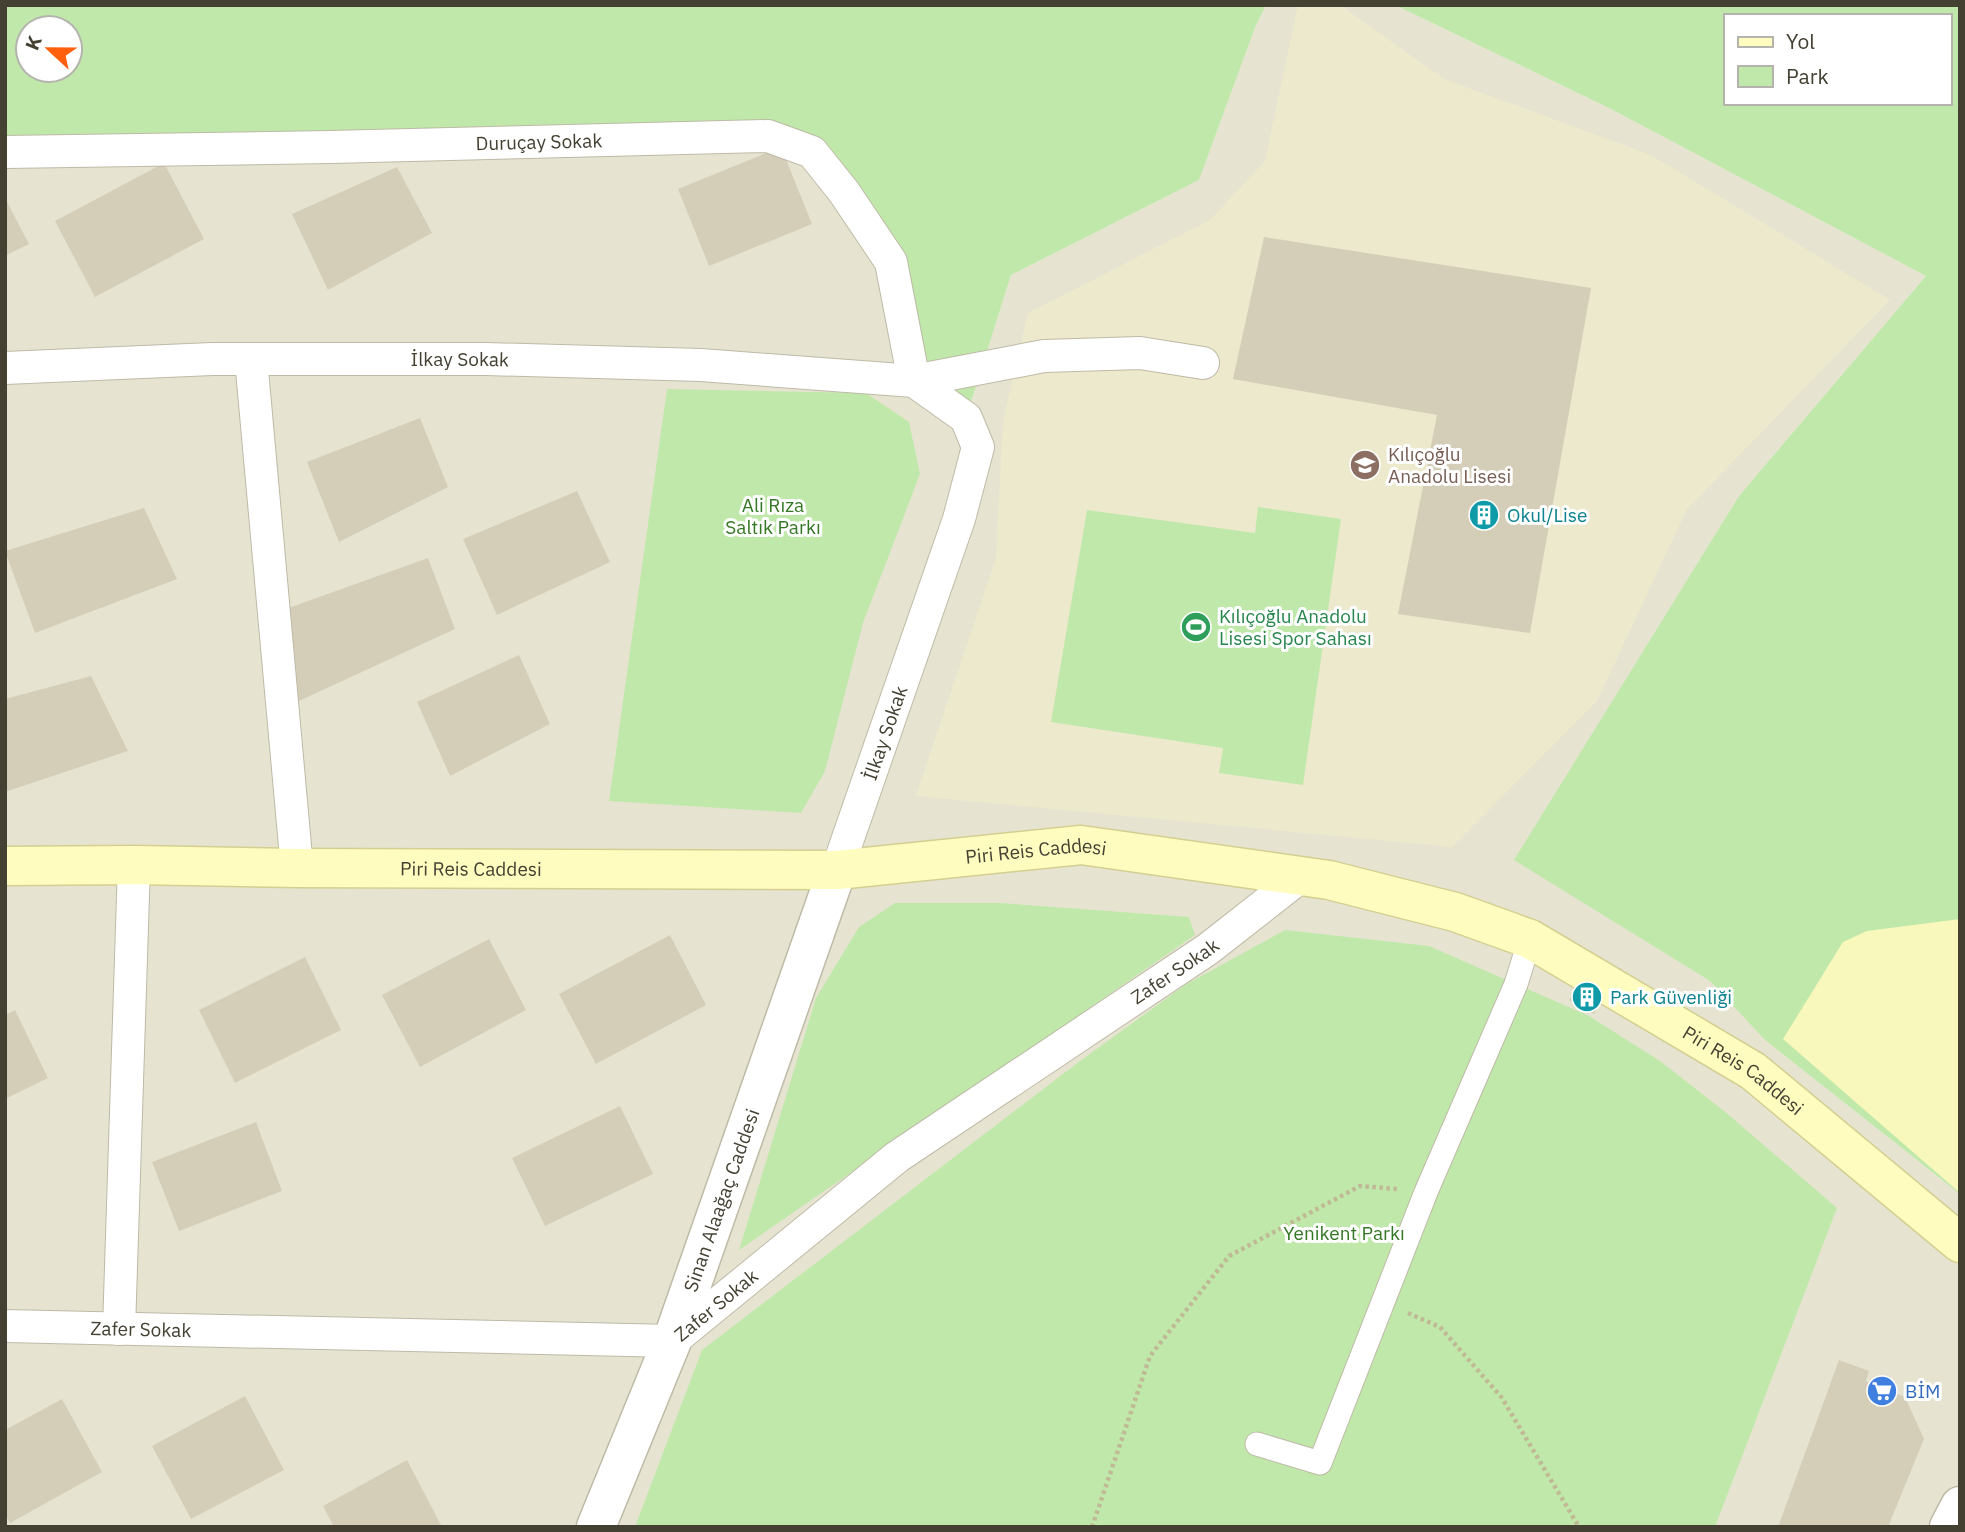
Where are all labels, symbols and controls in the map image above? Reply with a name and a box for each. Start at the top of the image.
north arrow [14,14,84,84]
legend [1724,14,1951,105]
text: Yol [1786,27,1815,55]
text: K [20,32,47,53]
text: Park [1786,62,1829,90]
street label: Duruçay Sokak [475,128,603,155]
street label: İlkay Sokak [411,347,509,372]
place label: Kılıçoğlu Anadolu Lisesi [1388,442,1511,488]
school or university icon: Kılıçoğlu Anadolu Lisesi [1348,448,1382,482]
park label: Ali Rıza Saltık Parkı [725,493,821,539]
building icon: Okul/Lise [1467,498,1501,532]
place label: Okul/Lise [1507,503,1587,527]
place label: Kılıçoğlu Anadolu Lisesi Spor Sahası [1219,604,1372,650]
sports icon: Kılıçoğlu Anadolu Lisesi Spor Sahası [1179,610,1213,644]
street label: İlkay Sokak [858,683,912,783]
street label: Piri Reis Caddesi [964,833,1108,869]
street label: Piri Reis Caddesi [400,856,542,881]
street label: Zafer Sokak [1126,933,1224,1009]
building icon: Park Güvenliği [1570,980,1604,1014]
place label: Park Güvenliği [1610,985,1732,1009]
street label: Piri Reis Caddesi [1678,1020,1809,1120]
street label: Sinan Alaağaç Caddesi [678,1106,764,1295]
park label: Yenikent Parkı [1283,1221,1405,1245]
street label: Zafer Sokak [669,1264,763,1346]
street label: Zafer Sokak [90,1316,192,1342]
supermarket icon: BİM [1865,1374,1899,1408]
place label: BİM [1905,1379,1940,1403]

